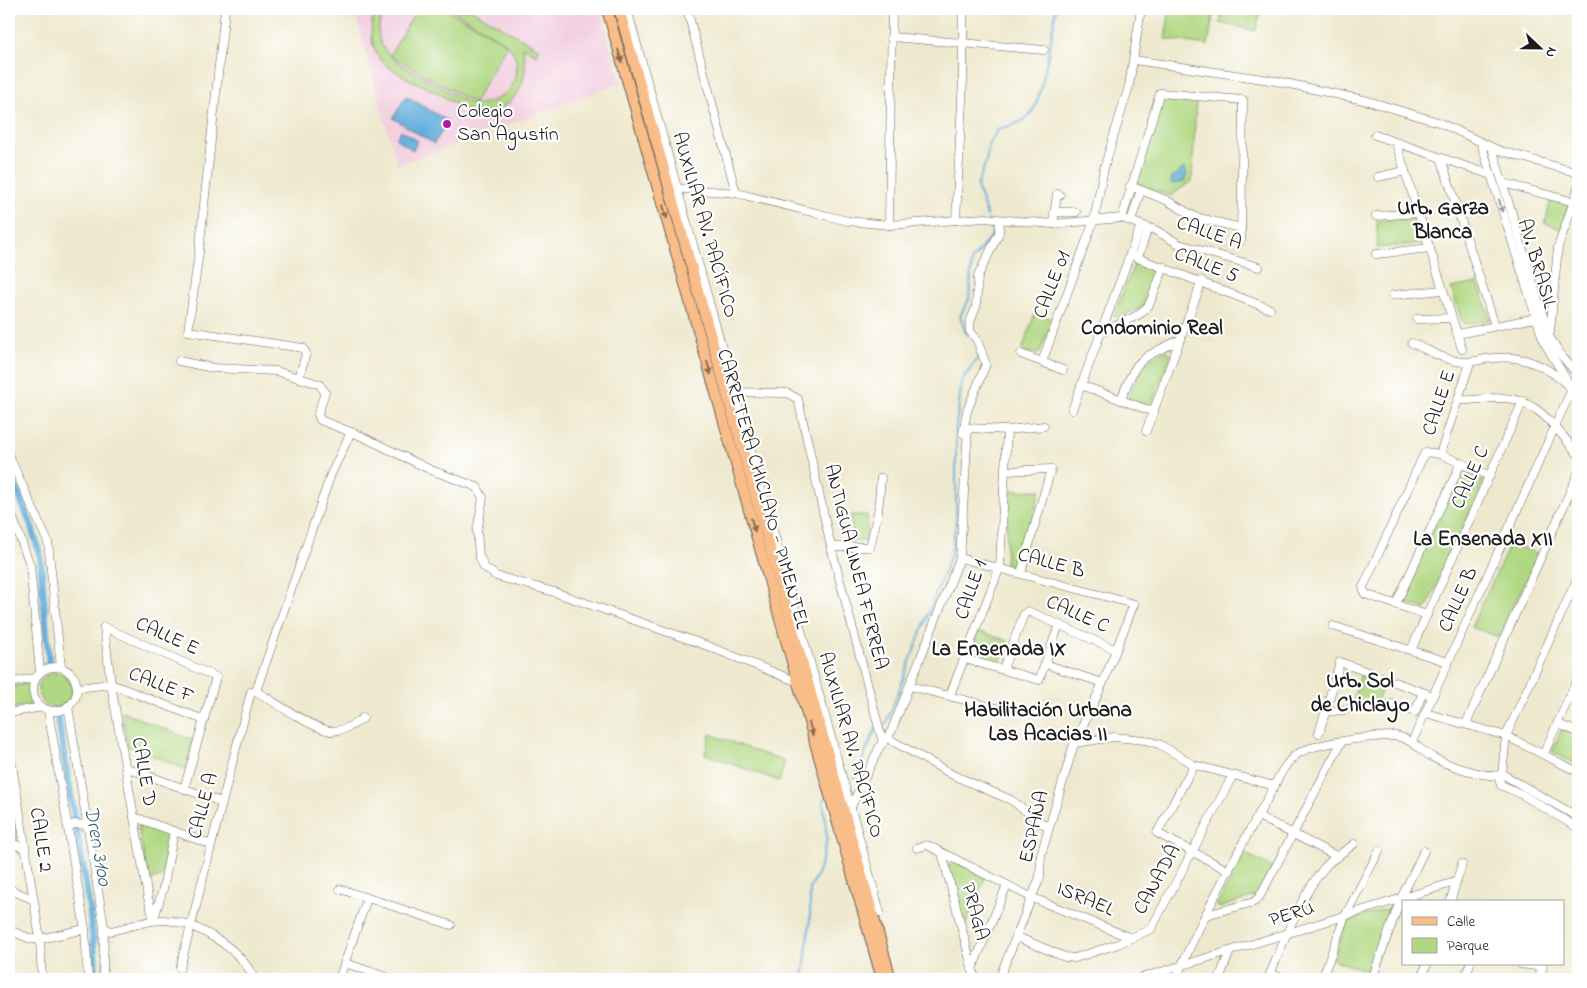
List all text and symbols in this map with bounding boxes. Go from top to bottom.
north arrow [1514,22,1564,72]
text: N [1539,44,1562,61]
one-way arrow [617,48,625,63]
place label: Colegio San Agustín [457,98,559,151]
marker: Colegio San Agustín [441,118,453,130]
street label: AUXILIAR AV. PACÍFICO [664,129,744,321]
district label: Urb. Garza Blanca [1397,194,1489,248]
one-way arrow [1497,199,1505,214]
one-way arrow [661,204,669,219]
street label: CALLE A [1172,209,1246,259]
street label: AV. BRASIL [1509,215,1564,313]
street label: CALLE 5 [1170,241,1242,291]
street label: CALLE 01 [1027,247,1079,323]
district label: Condominio Real [1081,314,1223,344]
street label: CARRETERA CHICLAYO - PIMENTEL [708,346,816,633]
one-way arrow [706,361,714,376]
street label: CALLE E [1416,366,1464,440]
street label: CALLE C [1444,442,1498,514]
street label: ANTIGUA LINEA FERREA [815,461,895,673]
one-way arrow [750,517,758,532]
district label: La Ensenada XII [1413,525,1553,555]
street label: CALLE B [1014,541,1088,587]
street label: CALLE 1 [948,556,996,624]
street label: CALLE B [1432,563,1486,637]
street label: CALLE C [1041,588,1113,642]
street label: CALLE E [130,610,204,664]
district label: La Ensenada IX [932,635,1067,665]
street label: AUXILIAR AV. PACÍFICO [810,649,890,841]
street label: CALLE F [124,660,198,712]
district label: Urb. Sol de Chiclayo [1310,667,1410,723]
district label: Habilitación Urbana Las Acacias II [964,696,1132,750]
one-way arrow [808,722,816,737]
street label: CALLE D [123,735,163,809]
street label: CALLE A [181,770,227,842]
street label: ESPAÑA [1013,788,1057,866]
water label: Dren 3100 [75,804,119,889]
street label: CALLE 2 [21,806,59,875]
street label: CANADÁ [1127,840,1189,920]
street label: ISRAEL [1052,875,1119,925]
street label: PRAGA [952,880,996,944]
street label: PERÚ [1266,894,1318,936]
legend [1402,900,1564,966]
text: Calle [1447,911,1475,933]
text: Parque [1447,935,1489,957]

